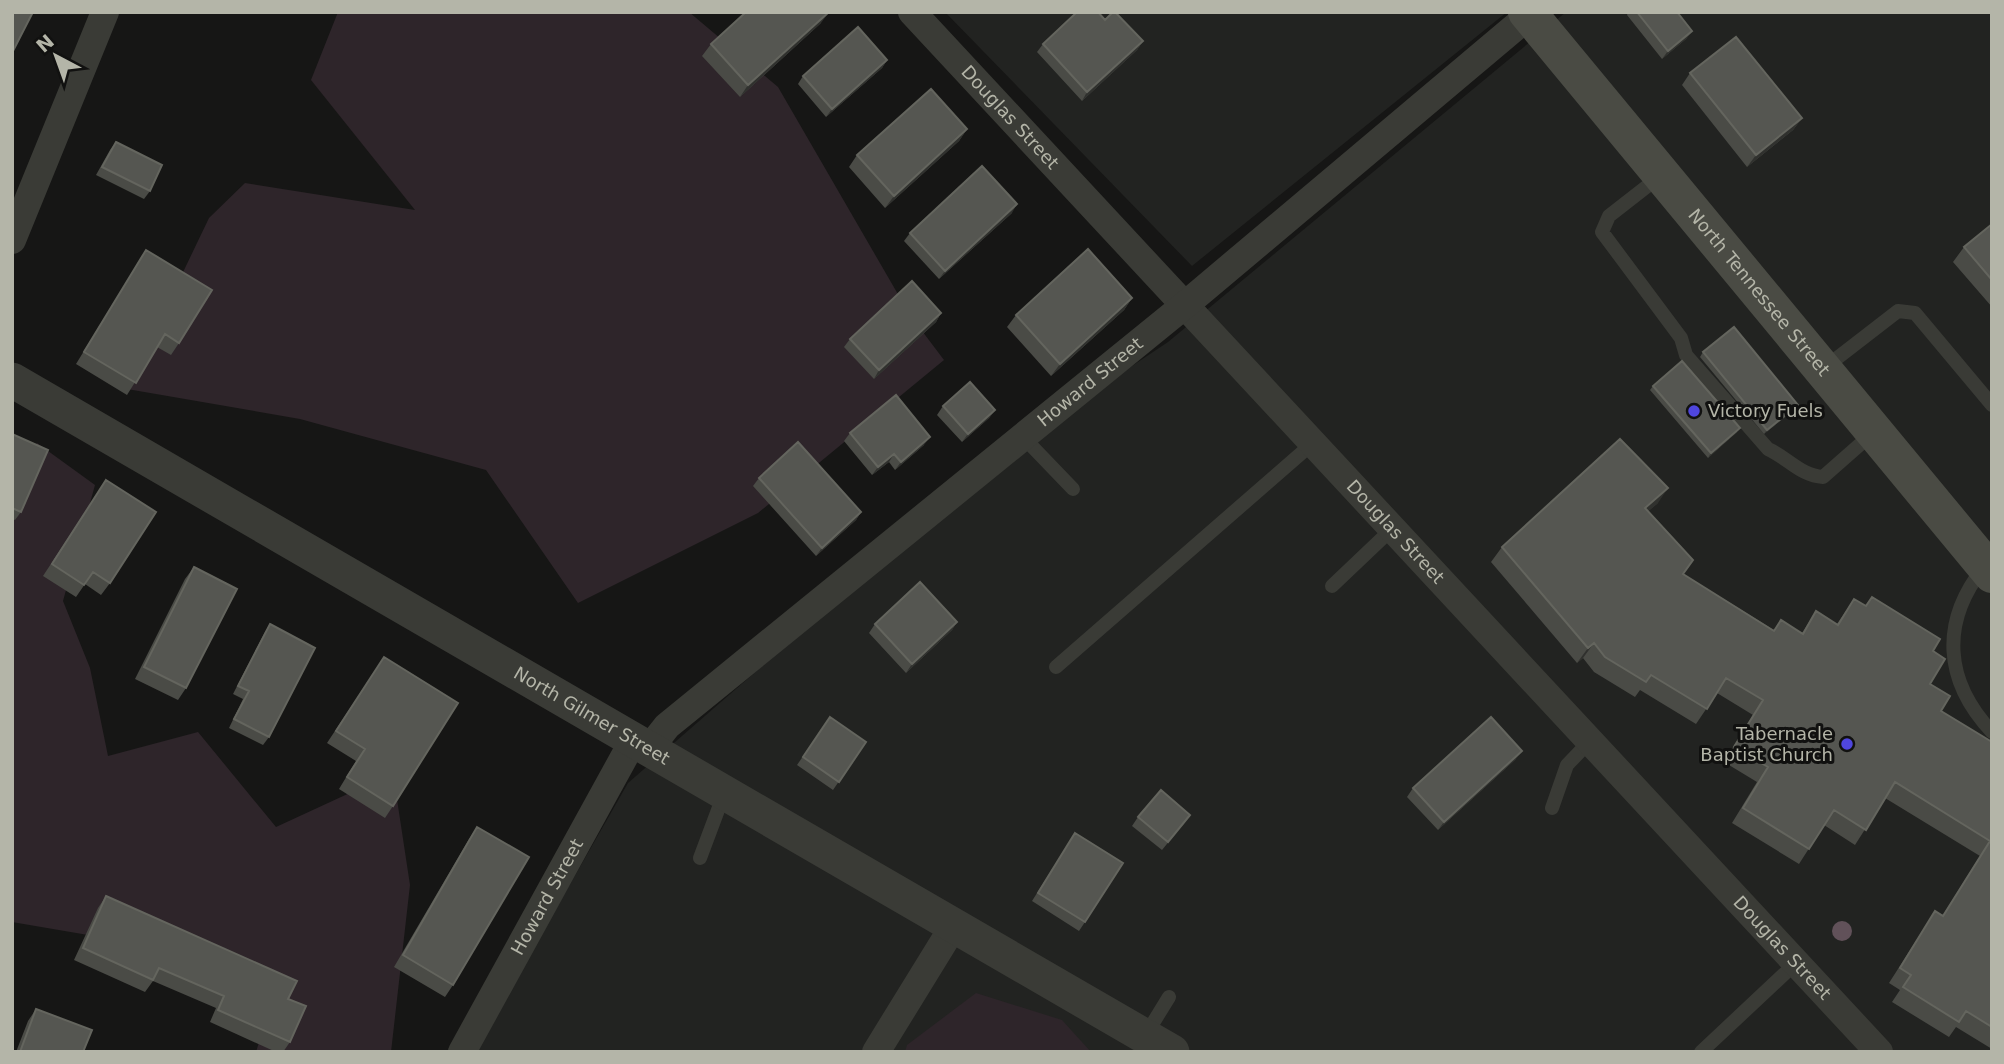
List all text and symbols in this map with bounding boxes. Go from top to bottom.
north arrow [21,21,91,91]
text: N [32,30,58,57]
street label: Douglas Street [957,61,1064,173]
street label: North Tennessee Street [1684,204,1835,380]
street label: Howard Street [1033,333,1147,431]
place label: Victory Fuels [1708,400,1823,421]
marker: Victory Fuels [1686,403,1702,419]
street label: Douglas Street [1343,476,1449,588]
street label: North Gilmer Street [510,662,674,769]
place label: Tabernacle Baptist Church [1700,723,1833,765]
marker: Tabernacle Baptist Church [1839,736,1855,752]
street label: Howard Street [506,835,587,958]
street label: Douglas Street [1729,892,1836,1004]

